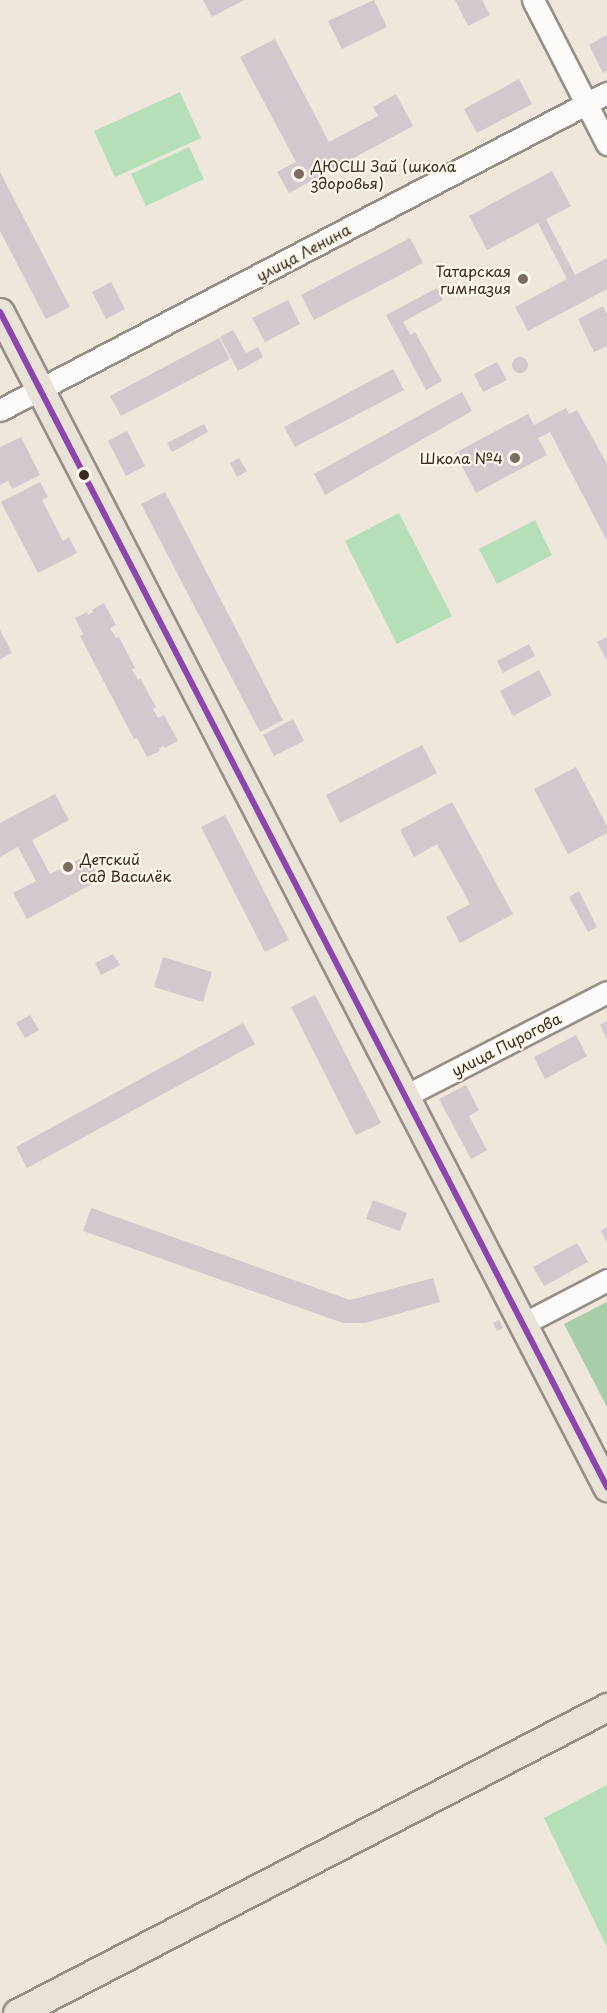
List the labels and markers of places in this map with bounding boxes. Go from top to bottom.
place label: ДЮСШ Зай (школа здоровья) [311,156,458,191]
marker: ДЮСШ Зай (школа здоровья) [292,167,306,181]
place label: Татарская гимназия [435,261,511,296]
marker: Татарская гимназия [516,272,530,286]
place label: Школа №4 [419,449,503,467]
marker: Школа №4 [508,451,522,465]
unlabelled marker [78,469,90,481]
place label: Детский сад Василёк [80,849,172,884]
marker: Детский сад Василёк [61,860,75,874]

